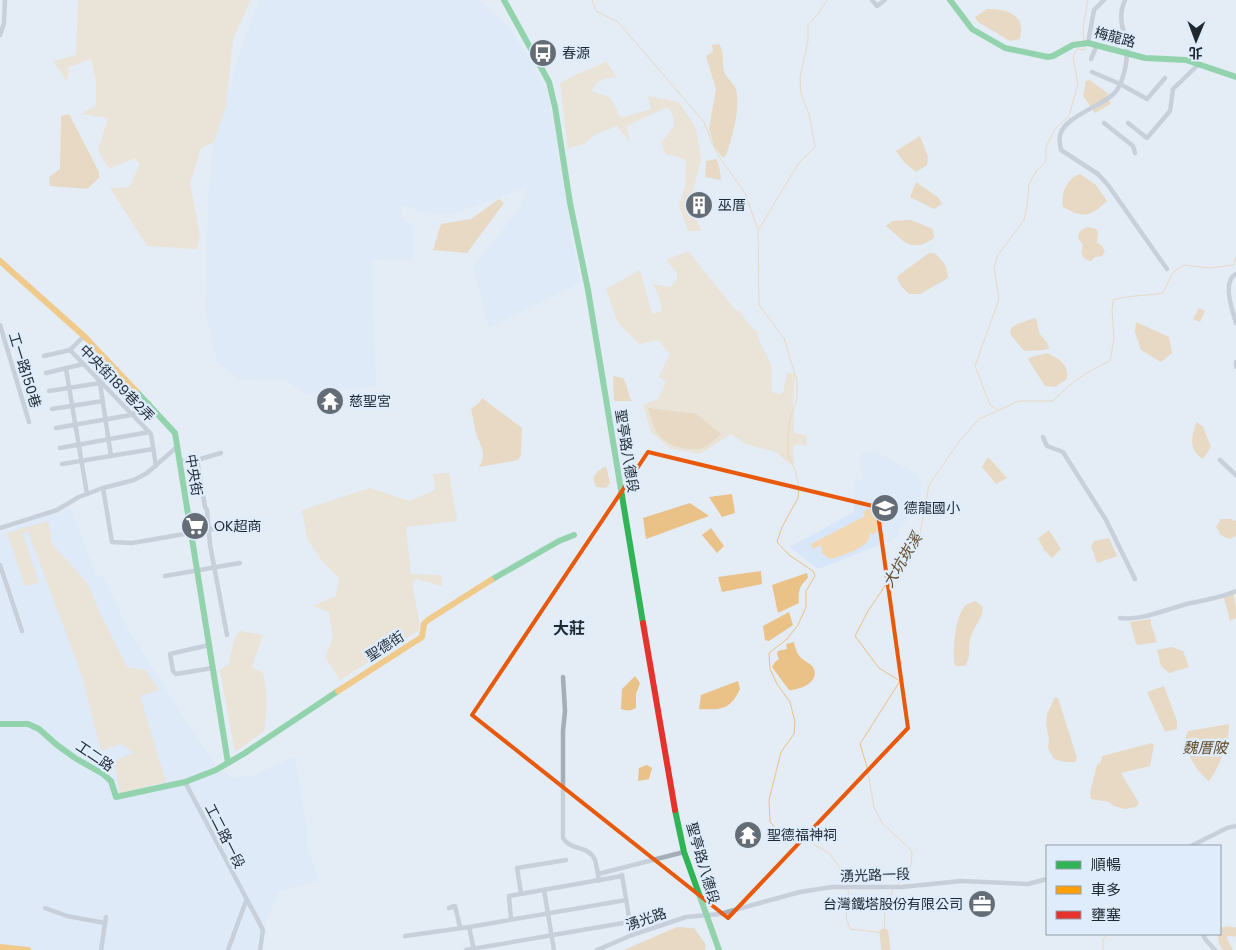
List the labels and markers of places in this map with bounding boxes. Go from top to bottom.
bus stop icon: 春源 [528,38,558,68]
place label: 春源 [562,43,590,63]
building icon: 巫厝 [684,190,714,220]
place label: 巫厝 [718,195,746,215]
temple icon: 慈聖宮 [315,386,345,416]
place label: 慈聖宮 [349,391,391,411]
school or university icon: 德龍國小 [870,493,900,523]
place label: 德龍國小 [904,498,960,518]
supermarket icon: OK超商 [180,511,210,541]
place label: OK超商 [214,516,261,536]
temple icon: 聖德福神祠 [733,820,763,850]
place label: 聖德福神祠 [767,825,837,845]
office icon: 台灣鐵塔股份有限公司 [967,889,997,919]
place label: 台灣鐵塔股份有限公司 [823,894,963,914]

